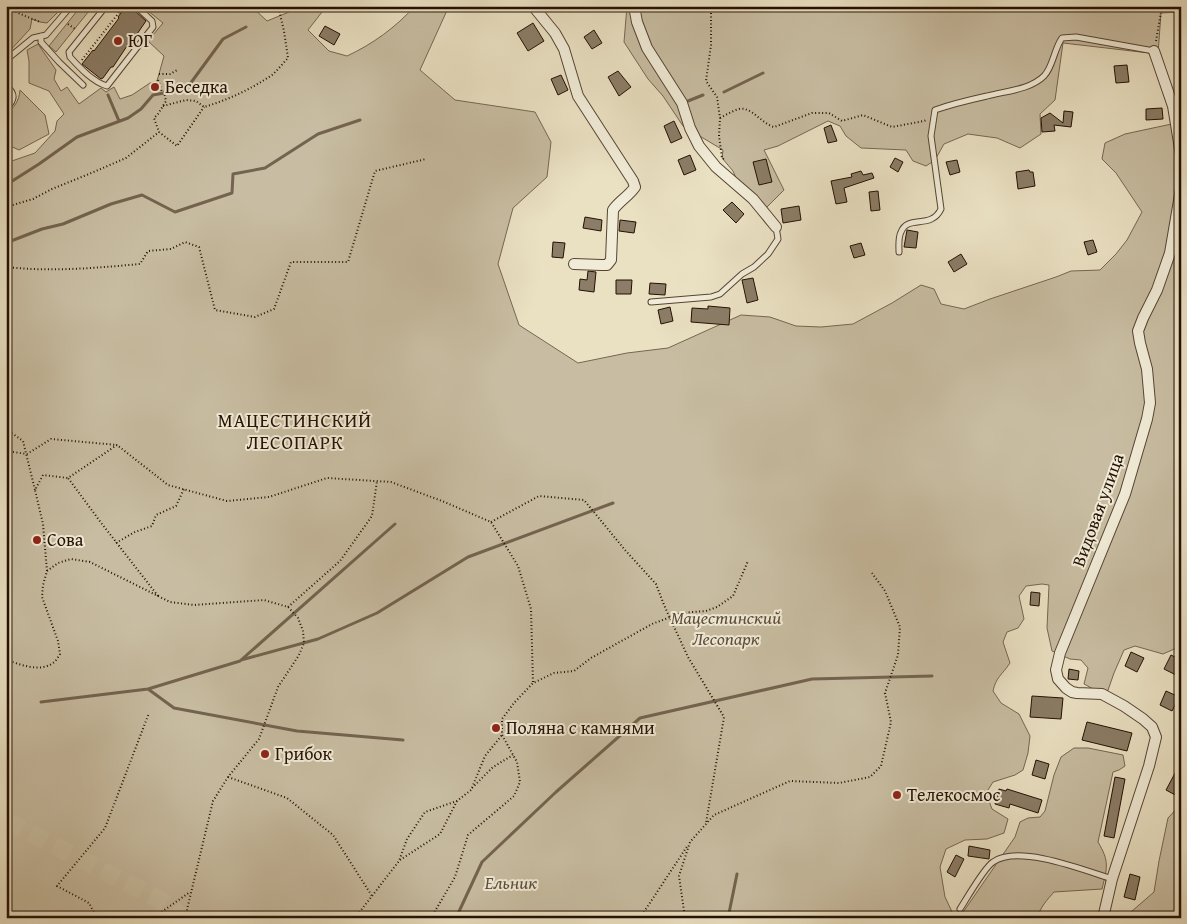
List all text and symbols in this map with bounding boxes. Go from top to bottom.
place label: ЮГ [128,27,152,54]
marker: ЮГ [112,35,124,47]
place label: Беседка [165,73,228,100]
marker: Беседка [149,81,161,93]
district label: МАЦЕСТИНСКИЙ ЛЕСОПАРК [218,406,372,456]
street label: Видовая улица [1065,449,1131,570]
place label: Сова [47,526,84,553]
marker: Сова [31,534,43,546]
park label: Мацестинский Лесопарк [671,604,781,652]
place label: Поляна с камнями [506,714,655,741]
marker: Поляна с камнями [490,722,502,734]
place label: Грибок [275,740,333,767]
marker: Грибок [259,748,271,760]
place label: Телекосмос [907,781,1001,808]
marker: Телекосмос [891,789,903,801]
park label: Ельник [484,869,537,896]

